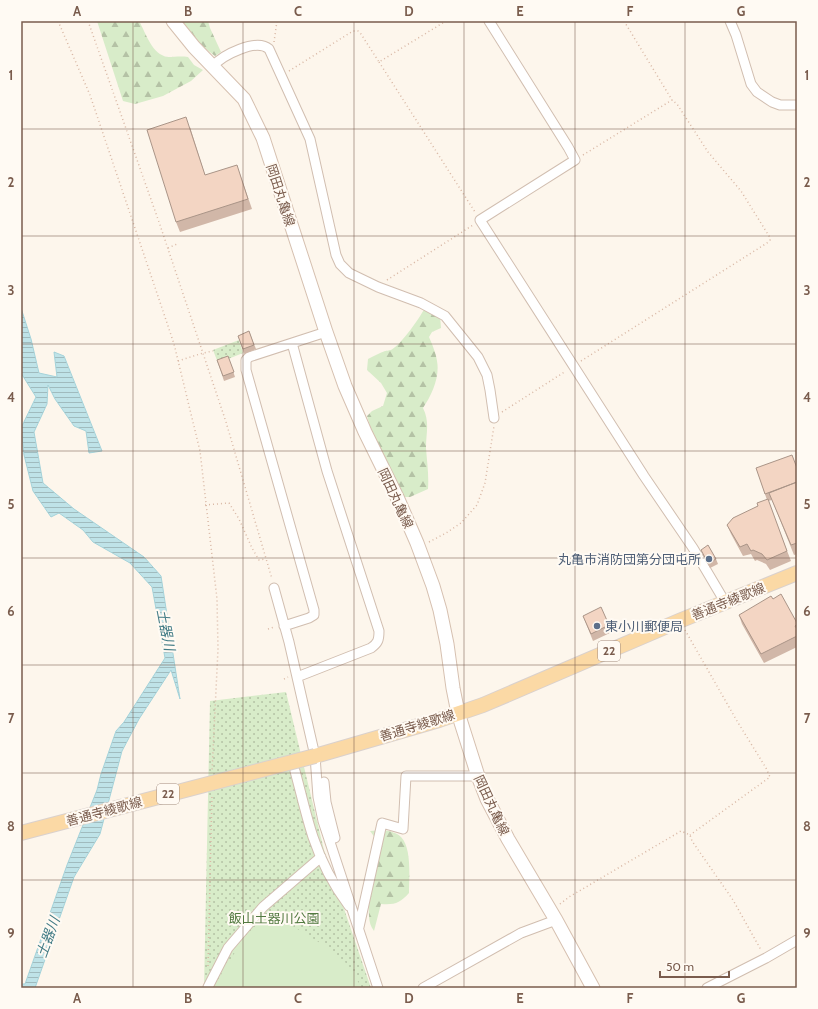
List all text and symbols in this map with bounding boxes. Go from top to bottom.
text: A [73,3,82,19]
text: B [184,3,192,19]
text: C [294,3,302,19]
text: D [404,3,414,19]
text: E [516,3,524,19]
text: F [627,3,634,19]
text: G [737,3,746,19]
text: 1 [9,67,13,83]
text: 1 [805,67,809,83]
street label: 岡田丸亀線 [263,162,299,228]
text: 2 [8,174,15,190]
text: 2 [804,174,811,190]
text: 3 [7,282,15,298]
text: 3 [803,282,811,298]
text: 4 [7,389,15,405]
text: 4 [803,389,811,405]
street label: 岡田丸亀線 [375,465,417,531]
text: 5 [8,496,15,512]
text: 5 [804,496,811,512]
place label: 丸亀市消防団第分団屯所 [558,551,701,567]
marker: 丸亀市消防団第分団屯所 [704,554,714,564]
street label: 善通寺綾歌線 [689,579,767,623]
text: 6 [7,603,15,619]
text: 6 [803,603,811,619]
water label: 土器川 [153,608,179,654]
place label: 東小川郵便局 [605,618,683,634]
marker: 東小川郵便局 [592,621,602,631]
road number: 22 [598,641,620,661]
street label: 善通寺綾歌線 [377,706,457,744]
text: 7 [8,710,15,726]
text: 7 [804,710,811,726]
street label: 岡田丸亀線 [471,772,513,838]
road number: 22 [157,784,179,804]
street label: 善通寺綾歌線 [64,793,144,829]
text: 8 [7,818,15,834]
text: 8 [803,818,811,834]
park label: 飯山土器川公園 [228,910,320,926]
water label: 土器川 [32,912,64,960]
text: 9 [7,925,15,941]
text: 9 [803,925,811,941]
scale bar [660,953,729,979]
text: 50 m [666,959,694,974]
text: A [73,990,82,1006]
text: B [184,990,192,1006]
text: C [294,990,302,1006]
text: D [404,990,414,1006]
text: E [516,990,524,1006]
text: F [627,990,634,1006]
text: G [737,990,746,1006]

